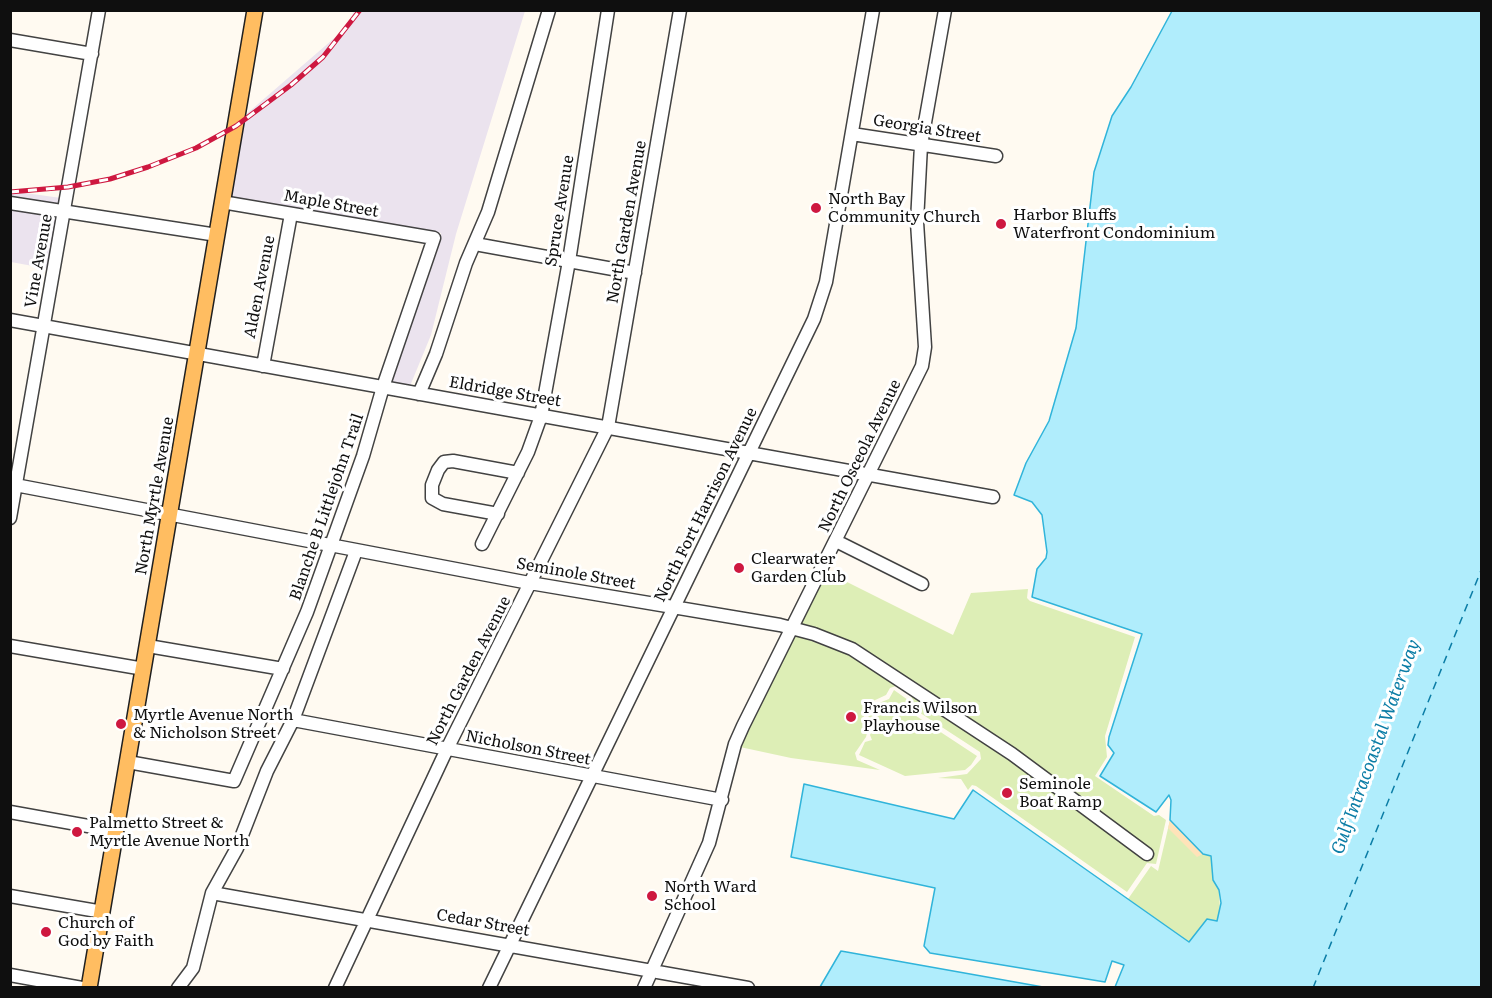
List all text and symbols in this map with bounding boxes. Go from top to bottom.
street label: Georgia Street [872,111,982,147]
street label: North Garden Avenue [603,139,651,305]
street label: Spruce Avenue [542,154,578,268]
street label: Maple Street [282,186,380,222]
place label: North Bay Community Church [828,189,981,227]
marker: North Bay Community Church [809,201,823,215]
place label: Harbor Bluffs Waterfront Condominium [1013,205,1215,243]
street label: Vine Avenue [21,213,57,309]
marker: Harbor Bluffs Waterfront Condominium [994,217,1008,231]
street label: Alden Avenue [241,234,279,340]
street label: Eldridge Street [447,373,563,411]
street label: North Osceola Avenue [815,376,905,536]
street label: North Fort Harrison Avenue [650,405,762,605]
street label: Blanche B Littlejohn Trail [286,411,368,603]
street label: North Myrtle Avenue [132,415,178,577]
place label: Clearwater Garden Club [751,549,846,587]
street label: Seminole Street [515,554,637,594]
marker: Clearwater Garden Club [732,561,746,575]
street label: North Garden Avenue [423,593,515,749]
water label: Gulf Intracoastal Waterway [1327,637,1425,857]
place label: Francis Wilson Playhouse [863,698,978,736]
place label: Myrtle Avenue North & Nicholson Street [133,705,293,743]
marker: Francis Wilson Playhouse [844,710,858,724]
marker: Myrtle Avenue North & Nicholson Street [114,717,128,731]
street label: Nicholson Street [464,726,592,770]
place label: Seminole Boat Ramp [1019,774,1102,812]
marker: Seminole Boat Ramp [1000,786,1014,800]
place label: Palmetto Street & Myrtle Avenue North [89,813,249,851]
marker: Palmetto Street & Myrtle Avenue North [70,825,84,839]
place label: North Ward School [664,877,756,915]
marker: North Ward School [645,889,659,903]
street label: Cedar Street [435,905,531,941]
place label: Church of God by Faith [58,913,154,951]
marker: Church of God by Faith [39,925,53,939]

